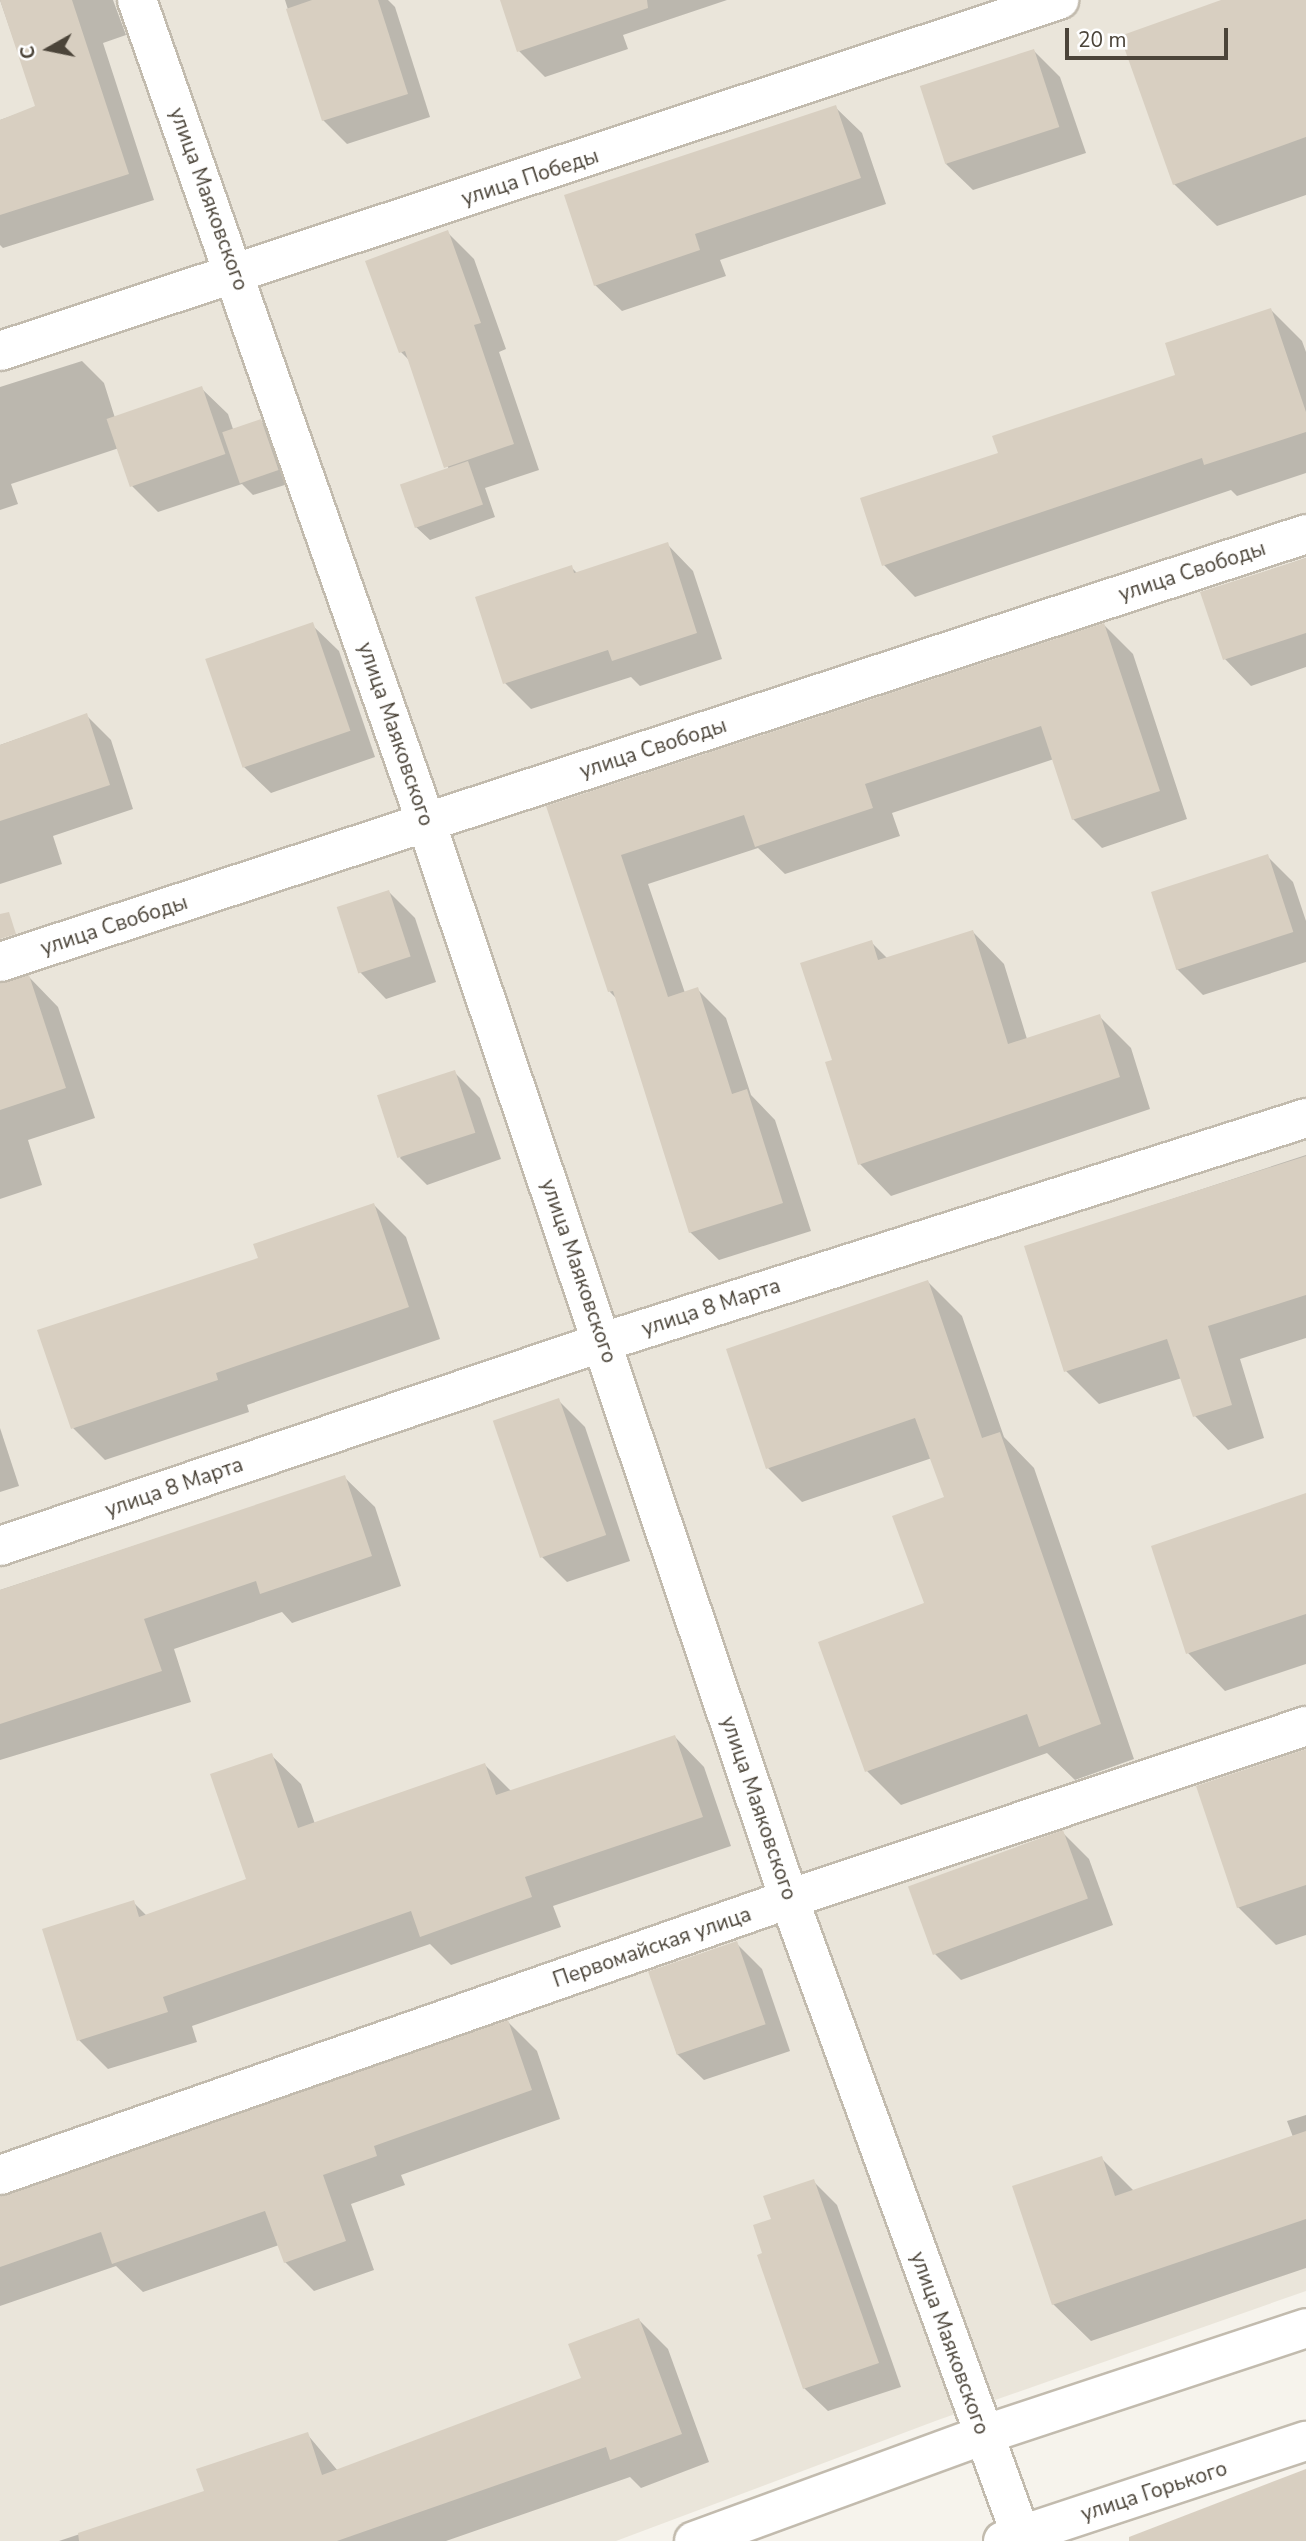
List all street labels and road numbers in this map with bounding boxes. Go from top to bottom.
street label: улица Маяковского [164,104,254,294]
street label: улица Победы [458,143,602,211]
street label: улица Свободы [1115,535,1269,607]
street label: улица Маяковского [353,639,439,829]
street label: улица Свободы [576,712,730,784]
street label: улица Свободы [37,889,191,961]
street label: улица Маяковского [536,1176,622,1366]
street label: улица 8 Марта [638,1273,784,1341]
street label: улица 8 Марта [102,1452,246,1522]
street label: улица Маяковского [716,1713,802,1903]
street label: Первомайская улица [550,1901,754,1993]
street label: улица Маяковского [905,2248,995,2438]
street label: улица Горького [1078,2455,1230,2527]

